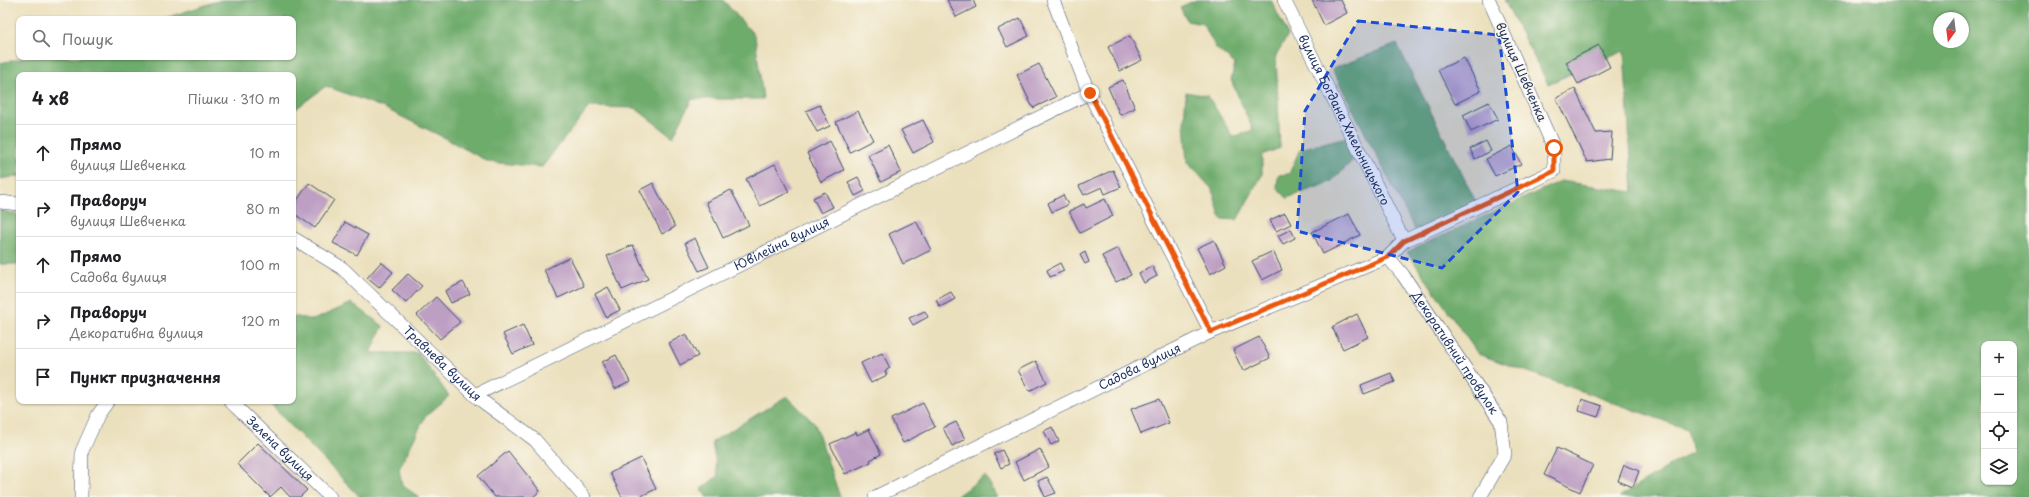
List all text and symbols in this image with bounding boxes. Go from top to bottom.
north arrow [1933,12,1969,48]
search box [16,16,296,60]
street label: вулиця Шевченка [1492,19,1552,125]
icon: search [30,27,52,49]
text: Пошук [62,27,113,50]
street label: вулиця Богдана Хмельницького [1294,31,1395,208]
route end [1081,84,1099,102]
text: 4 хв [32,85,69,111]
text: Пішки · 310 m [188,89,280,108]
text: Прямо [70,132,121,155]
route start [1545,139,1563,157]
icon: ahead [32,142,54,164]
text: 10 m [250,143,280,162]
text: вулиця Шевченка [70,155,186,174]
text: Праворуч [70,188,147,211]
icon: right [32,198,54,220]
text: 80 m [246,199,280,218]
text: вулиця Шевченка [70,211,186,230]
street label: Ювілейна вулиця [731,212,832,274]
text: Прямо [70,244,121,267]
icon: ahead [32,254,54,276]
text: 100 m [240,255,280,274]
text: Садова вулиця [70,267,167,286]
street label: Декоративний провулок [1408,286,1504,418]
text: Праворуч [70,300,147,323]
icon: right [32,310,54,332]
text: 120 m [241,311,280,330]
street label: Травнева вулиця [400,321,486,405]
text: Декоративна вулиця [70,323,204,342]
street label: Садова вулиця [1095,338,1184,394]
map controls [1981,341,2017,485]
button: + [1981,341,2017,377]
text: Пункт призначення [70,365,221,388]
icon: arrive [32,366,54,388]
button: − [1981,377,2017,413]
street label: Зелена вулиця [243,412,318,485]
button: locate [1981,413,2017,449]
button: layers [1981,449,2017,485]

